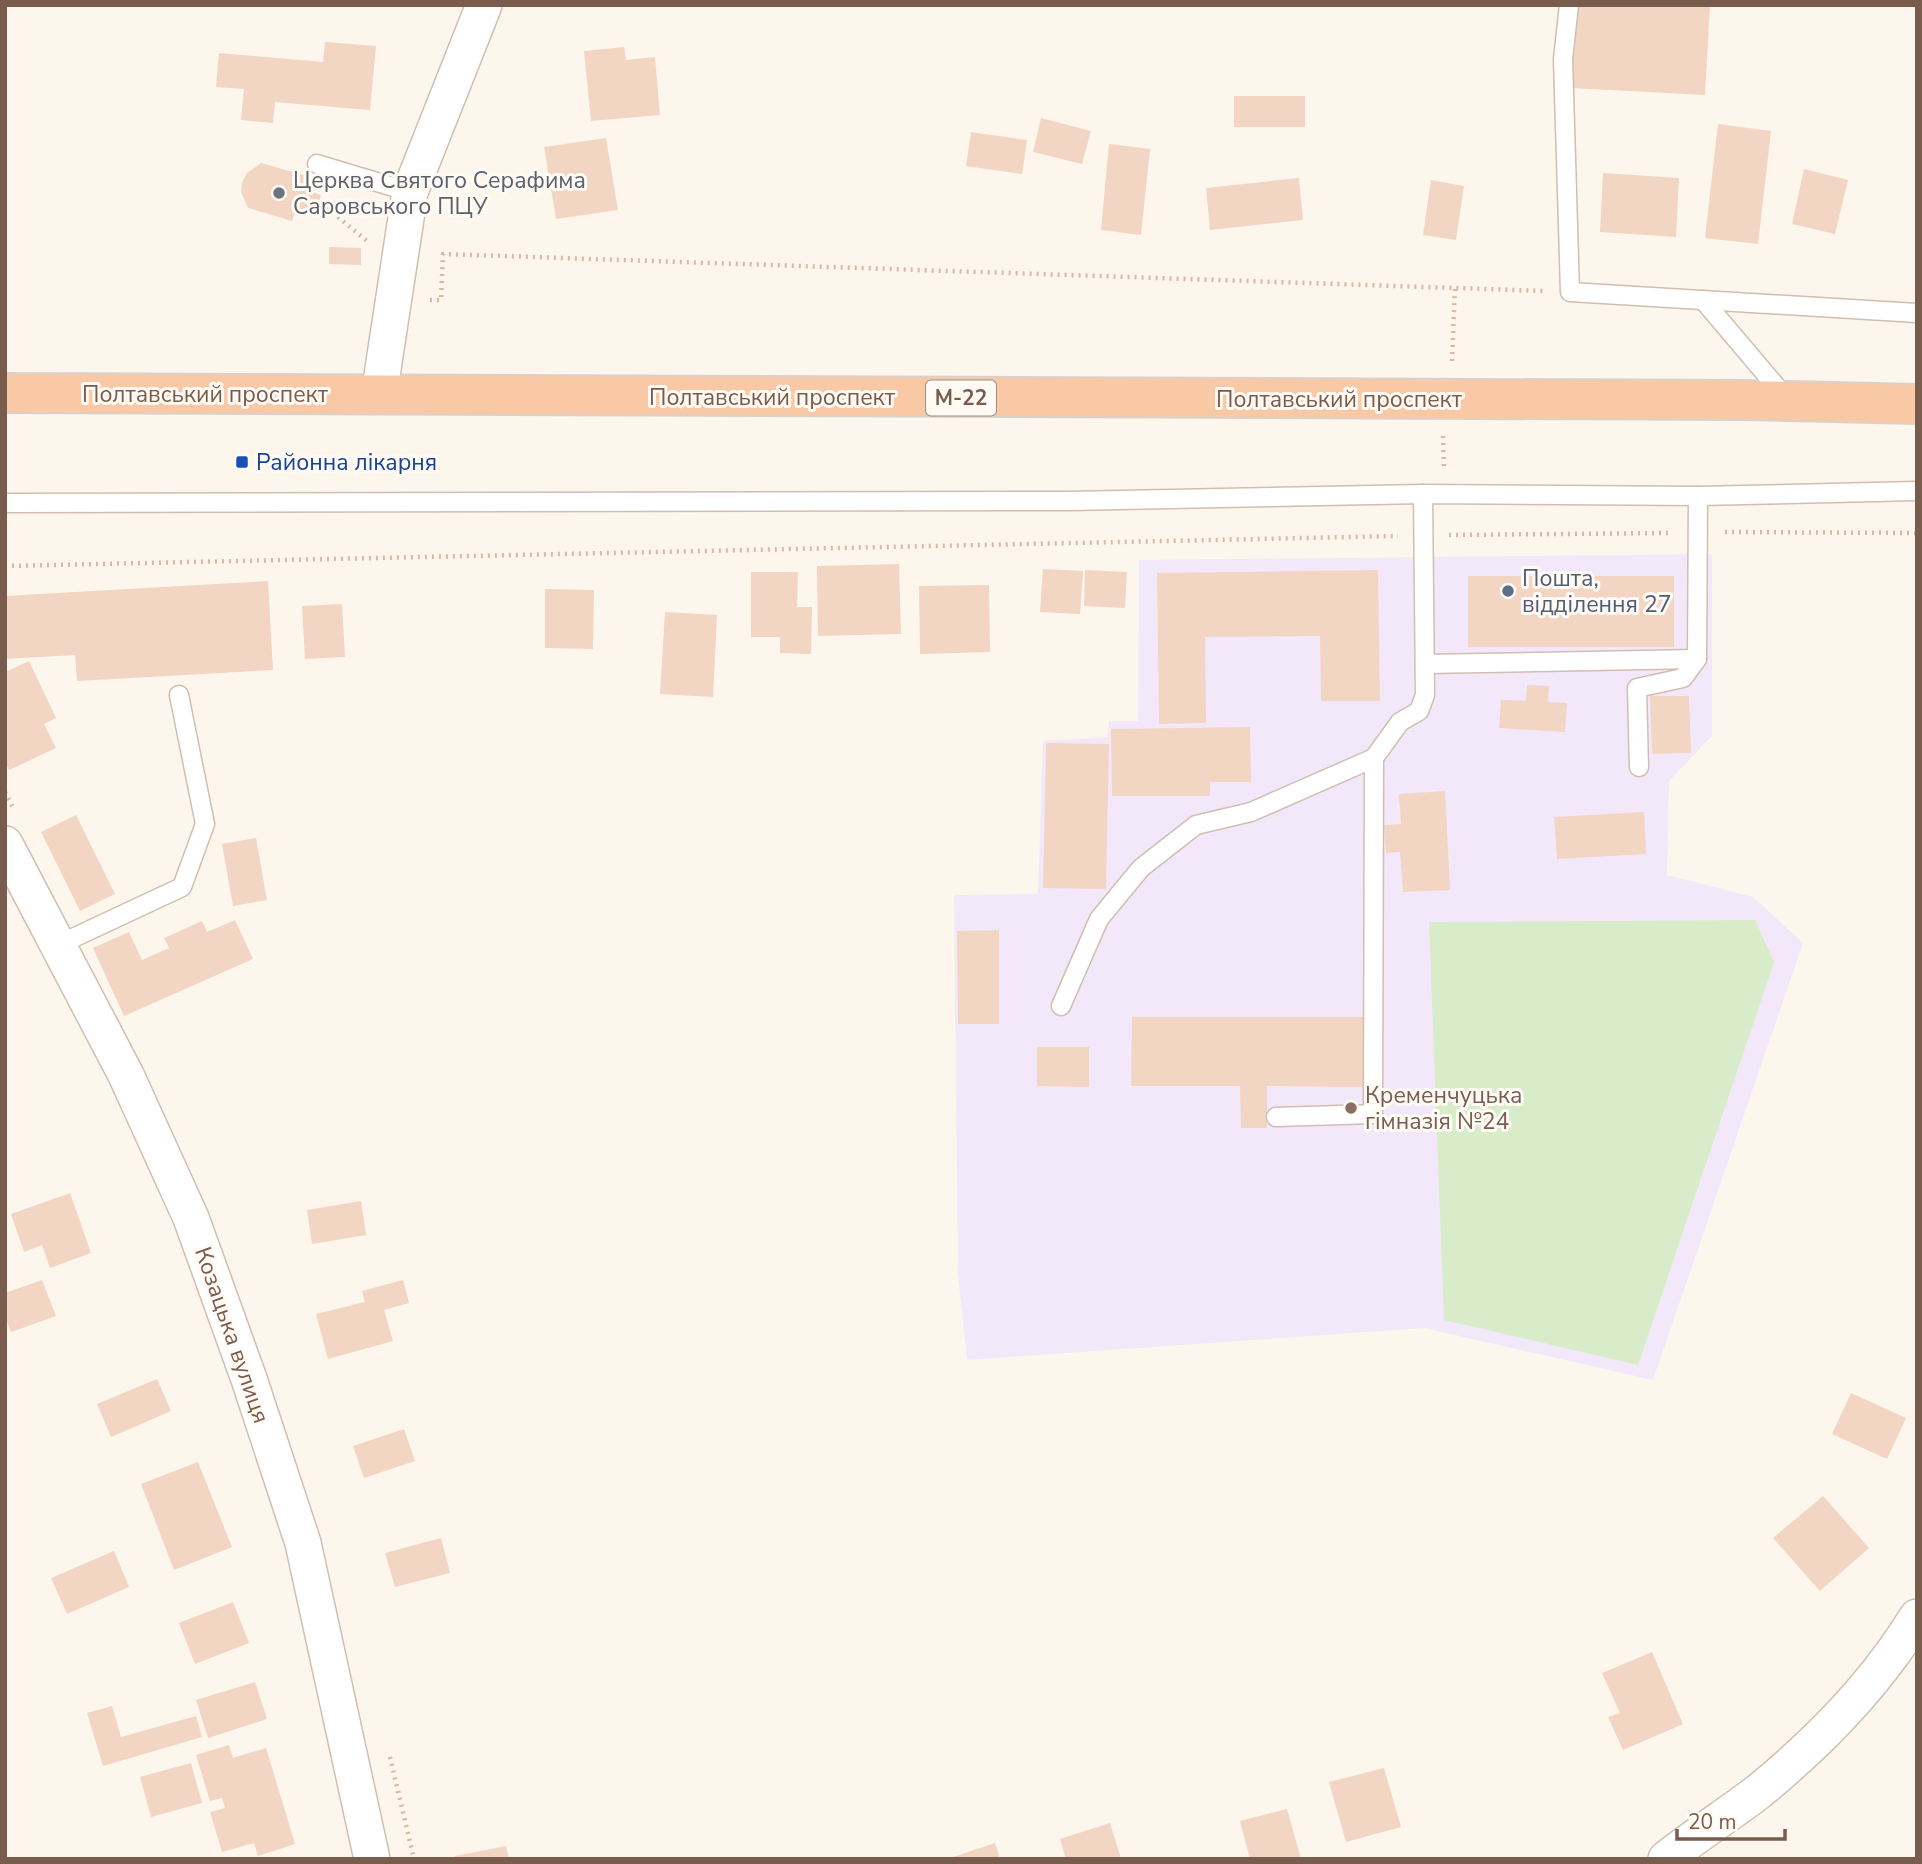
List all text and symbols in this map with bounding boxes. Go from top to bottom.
place label: Церква Святого Серафима Саровського ПЦУ [293,165,586,222]
marker: Церква Святого Серафима Саровського ПЦУ [271,185,287,201]
street label: Полтавський проспект [82,379,329,410]
road number: М-22 [926,380,996,416]
street label: Полтавський проспект [649,382,896,413]
street label: Полтавський проспект [1216,384,1463,415]
place label: Районна лікарня [256,447,437,478]
marker: Районна лікарня [234,454,250,470]
place label: Пошта, відділення 27 [1522,563,1672,620]
marker: Пошта, відділення 27 [1500,583,1516,599]
place label: Кременчуцька гімназія №24 [1365,1080,1522,1137]
marker: Кременчуцька гімназія №24 [1343,1100,1359,1116]
street label: Козацька вулиця [187,1243,277,1427]
scale bar [1677,1798,1786,1842]
text: 20 m [1688,1808,1737,1836]

